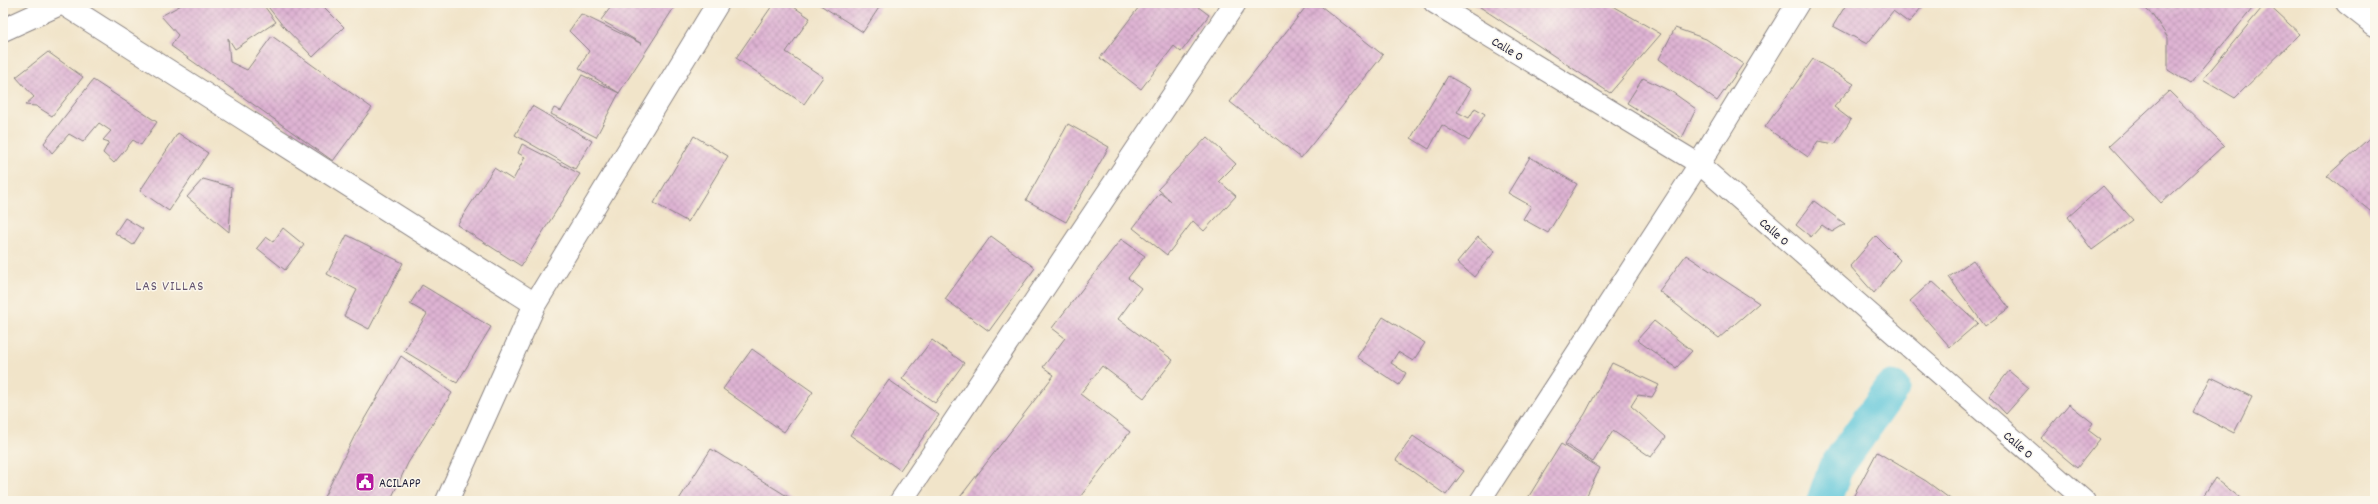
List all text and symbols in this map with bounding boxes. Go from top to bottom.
street label: Calle 0 [1487,33,1526,67]
street label: Calle 0 [1754,214,1793,251]
district label: LAS VILLAS [135,277,205,297]
street label: Calle 0 [1998,427,2037,464]
public building icon: ACILAPP [354,471,376,493]
place label: ACILAPP [379,475,421,494]

